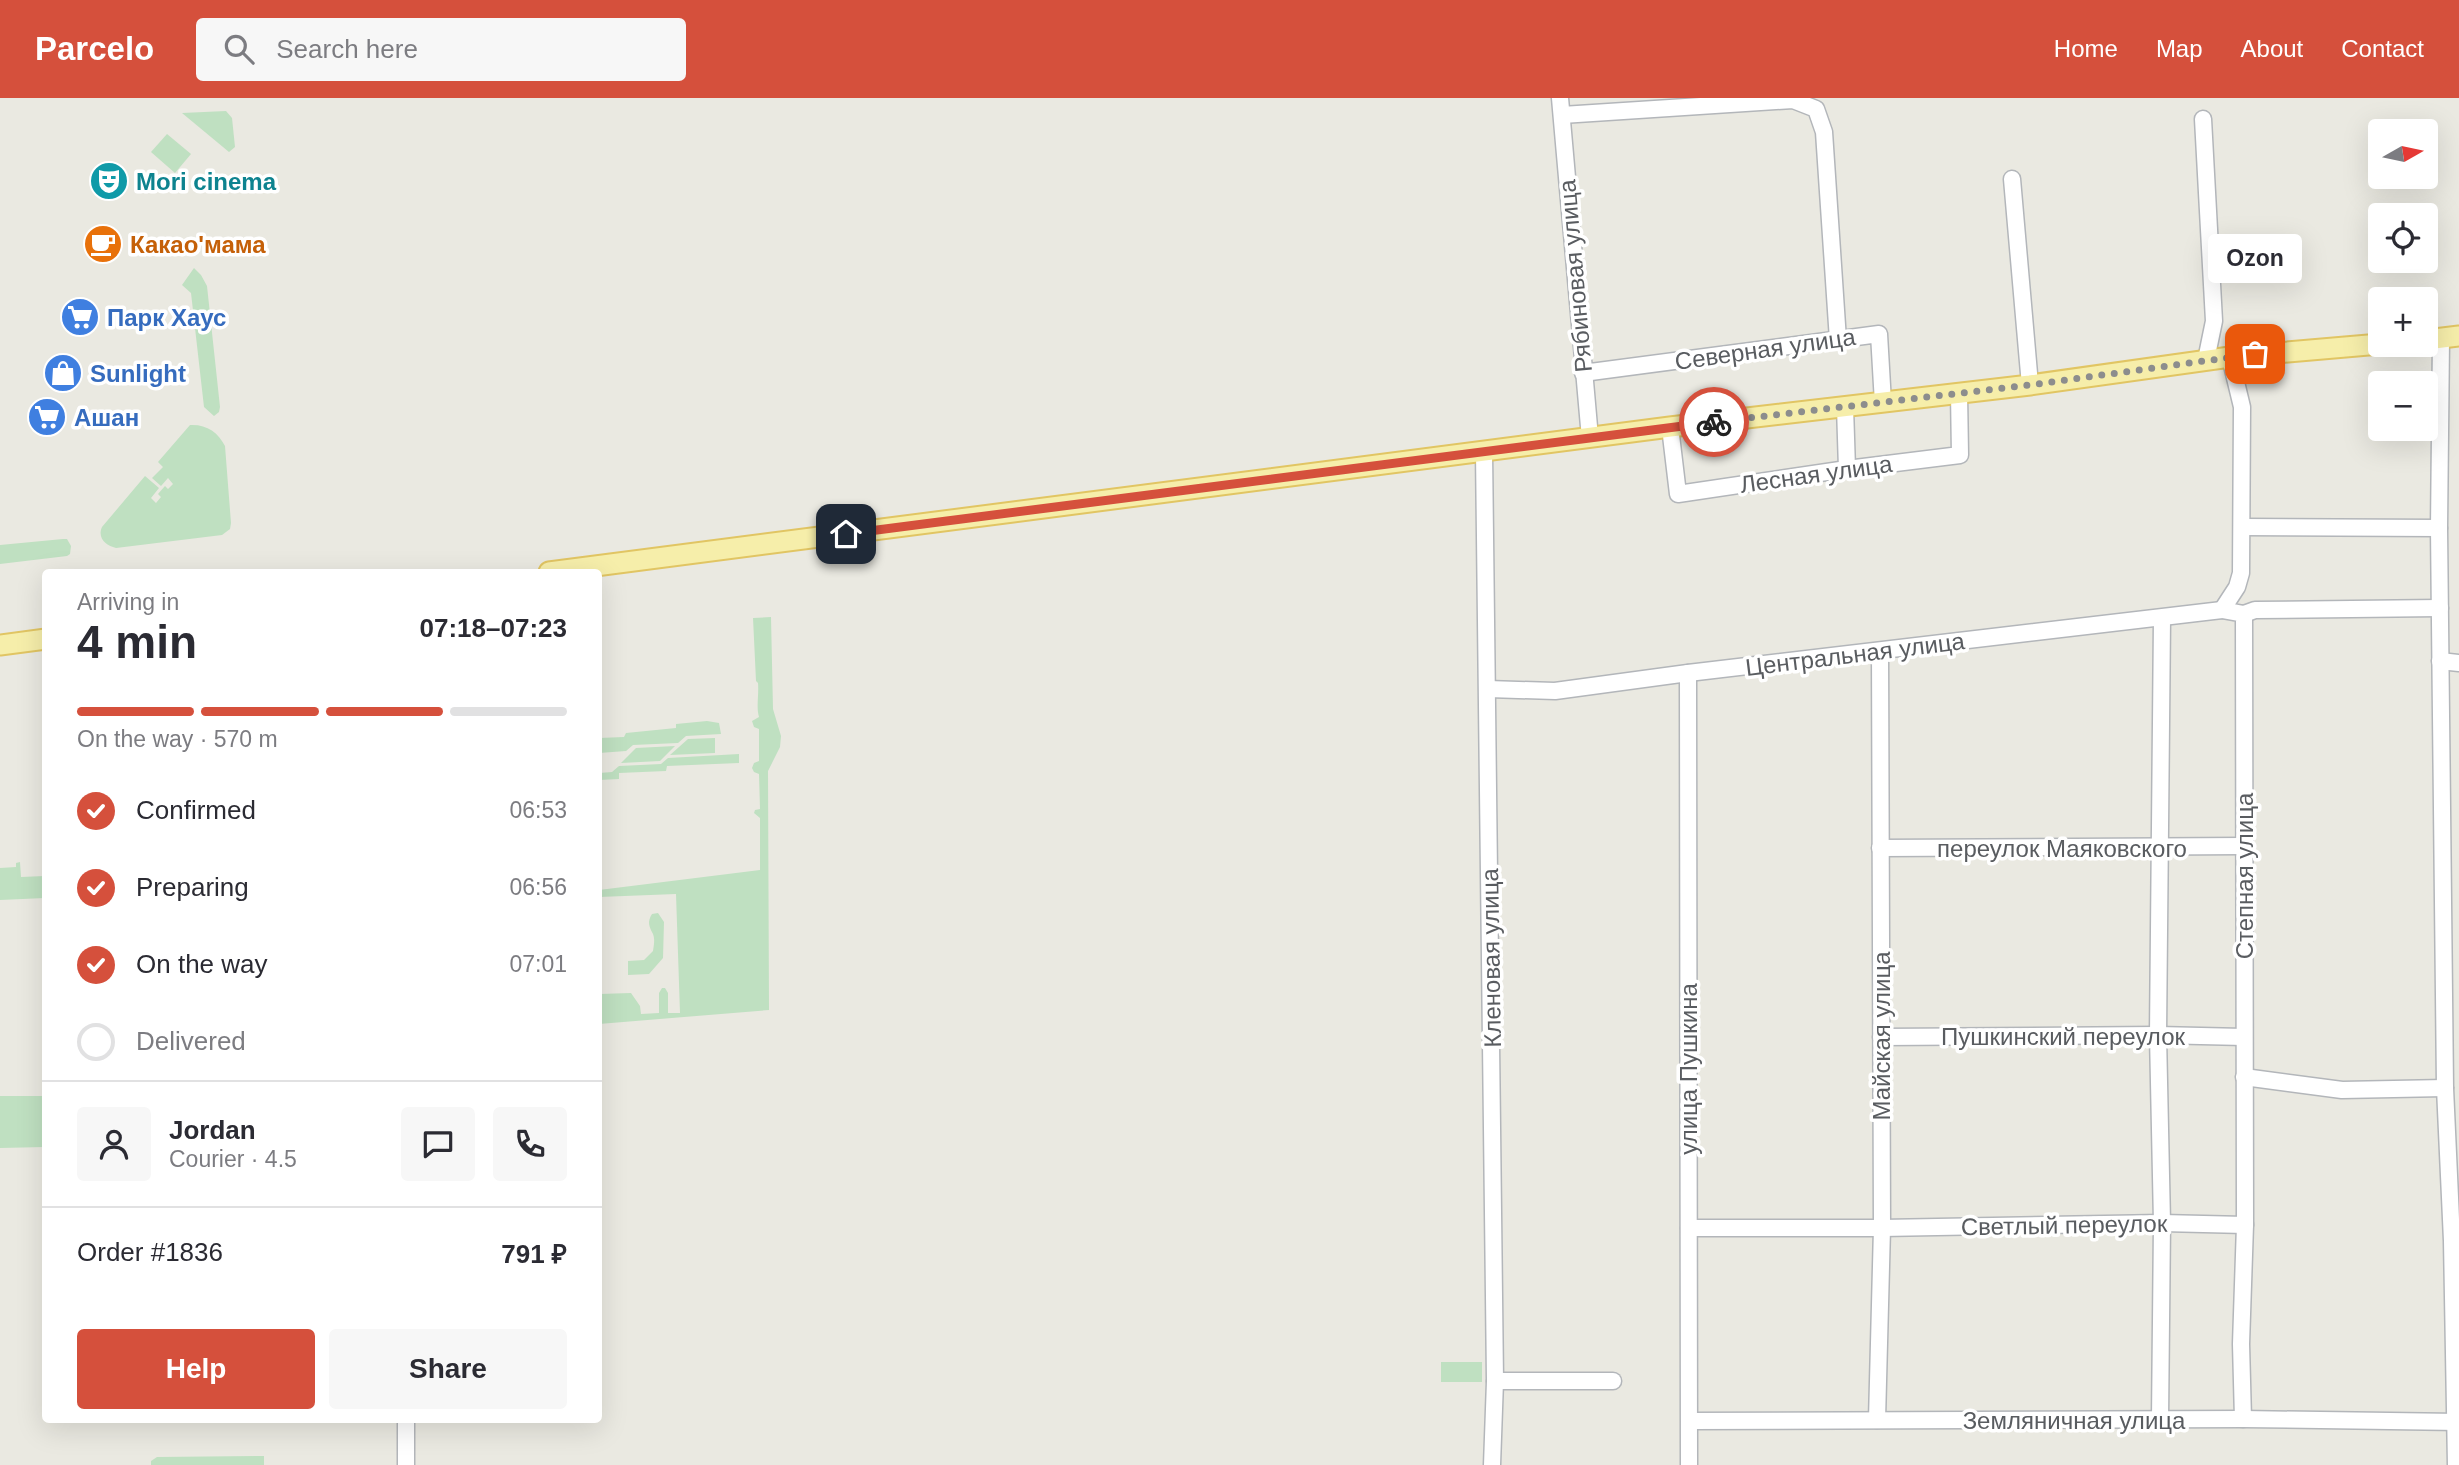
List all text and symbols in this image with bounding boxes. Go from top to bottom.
search box [196,18,686,81]
text: Parcelo [35,30,154,67]
icon: search [220,30,258,68]
text: Search here [276,34,418,64]
text: Home [2054,35,2118,62]
text: Map [2156,35,2203,62]
text: About [2241,35,2303,62]
text: Contact [2341,35,2424,62]
north arrow [2368,119,2438,189]
map controls [2368,119,2438,441]
theatre icon: Mori cinema [88,160,130,202]
place label: Mori cinema [136,168,277,195]
street label: Рябиновая улица [1553,178,1597,374]
button: locate [2368,203,2438,273]
cafe icon: Какао'мама [82,223,124,265]
place label: Какао'мама [130,231,266,258]
callout: Ozon [2208,235,2302,284]
text: Ozon [2226,245,2284,271]
button: + [2368,287,2438,357]
supermarket icon: Парк Хаус [59,296,101,338]
place label: Парк Хаус [107,304,226,331]
street label: Северная улица [1673,323,1858,375]
pin [2225,324,2285,384]
icon: bag [2236,335,2274,373]
shop icon: Sunlight [42,352,84,394]
place label: Sunlight [90,360,186,387]
button: − [2368,371,2438,441]
courier [1679,387,1749,457]
supermarket icon: Ашан [26,396,68,438]
icon: bike [1695,403,1733,441]
place label: Ашан [74,404,139,431]
street label: Лесная улица [1738,450,1894,498]
pin [816,504,876,564]
icon: home [827,515,865,553]
text: Arriving in [77,589,179,615]
text: 07:18–07:23 [420,613,567,643]
text: 4 min [77,616,197,668]
street label: Центральная улица [1744,627,1967,681]
text: On the way · 570 m [77,726,278,752]
icon: check [77,792,115,830]
street label: Степная улица [2231,792,2258,959]
text: Confirmed [136,795,256,825]
text: 06:53 [509,797,567,823]
street label: переулок Маяковского [1937,835,2187,862]
street label: Кленовая улица [1476,867,1506,1048]
icon: check [77,869,115,907]
text: Preparing [136,872,249,902]
text: 06:56 [509,874,567,900]
icon: check [77,946,115,984]
text: On the way [136,949,268,979]
text: 07:01 [509,951,567,977]
street label: Майская улица [1868,951,1895,1121]
street label: улица Пушкина [1675,983,1702,1155]
street label: Пушкинский переулок [1941,1023,2186,1050]
text: Delivered [136,1026,246,1056]
button: person [77,1107,151,1181]
button: chat [401,1107,475,1181]
button: phone [493,1107,567,1181]
text: Jordan [169,1115,256,1145]
text: Courier · 4.5 [169,1146,297,1172]
street label: Светлый переулок [1961,1210,2168,1240]
text: Order #1836 [77,1237,223,1267]
text: 791 ₽ [501,1239,567,1269]
button: Help [77,1329,315,1409]
button: Share [329,1329,567,1409]
street label: Земляничная улица [1963,1407,2186,1434]

